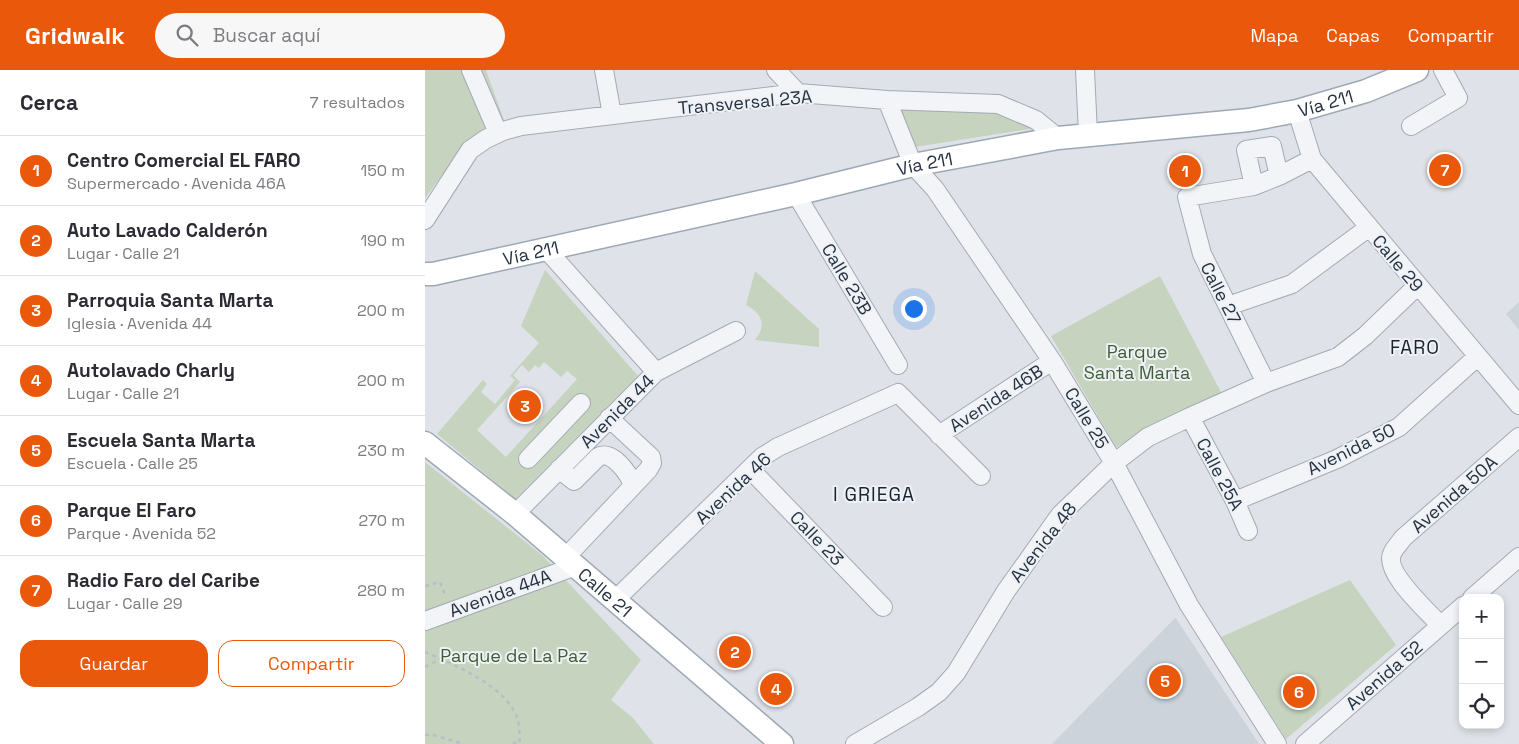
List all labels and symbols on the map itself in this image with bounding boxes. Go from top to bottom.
street label: Vía 211 [1295,84,1356,122]
street label: Transversal 23A [677,85,813,119]
street label: Vía 211 [894,146,954,180]
pin: 7 [1429,151,1461,189]
pin: 1 [1169,152,1201,190]
street label: Calle 29 [1367,230,1429,296]
street label: Vía 211 [501,235,561,270]
street label: Calle 23B [817,239,877,319]
street label: Calle 27 [1196,258,1246,328]
your location [901,296,927,322]
district label: FARO [1390,335,1440,360]
park label: Parque Santa Marta [1084,340,1190,384]
street label: Avenida 46B [945,359,1047,437]
street label: Avenida 44 [575,369,659,453]
street label: Calle 25 [1060,383,1114,453]
pin: 3 [509,387,541,425]
street label: Avenida 50 [1303,418,1399,480]
street label: Calle 25A [1191,434,1249,514]
street label: Avenida 46 [690,447,776,529]
street label: Avenida 50A [1406,450,1502,538]
district label: I GRIEGA [833,482,915,507]
street label: Avenida 48 [1005,497,1081,587]
street label: Calle 23 [785,506,849,570]
street label: Calle 21 [574,562,637,622]
street label: Avenida 44A [446,564,554,622]
pin: 2 [719,633,751,671]
street label: Avenida 52 [1341,635,1427,715]
park label: Parque de La Paz [440,644,588,667]
pin: 5 [1149,662,1181,700]
pin: 4 [760,670,792,708]
pin: 6 [1283,673,1315,711]

